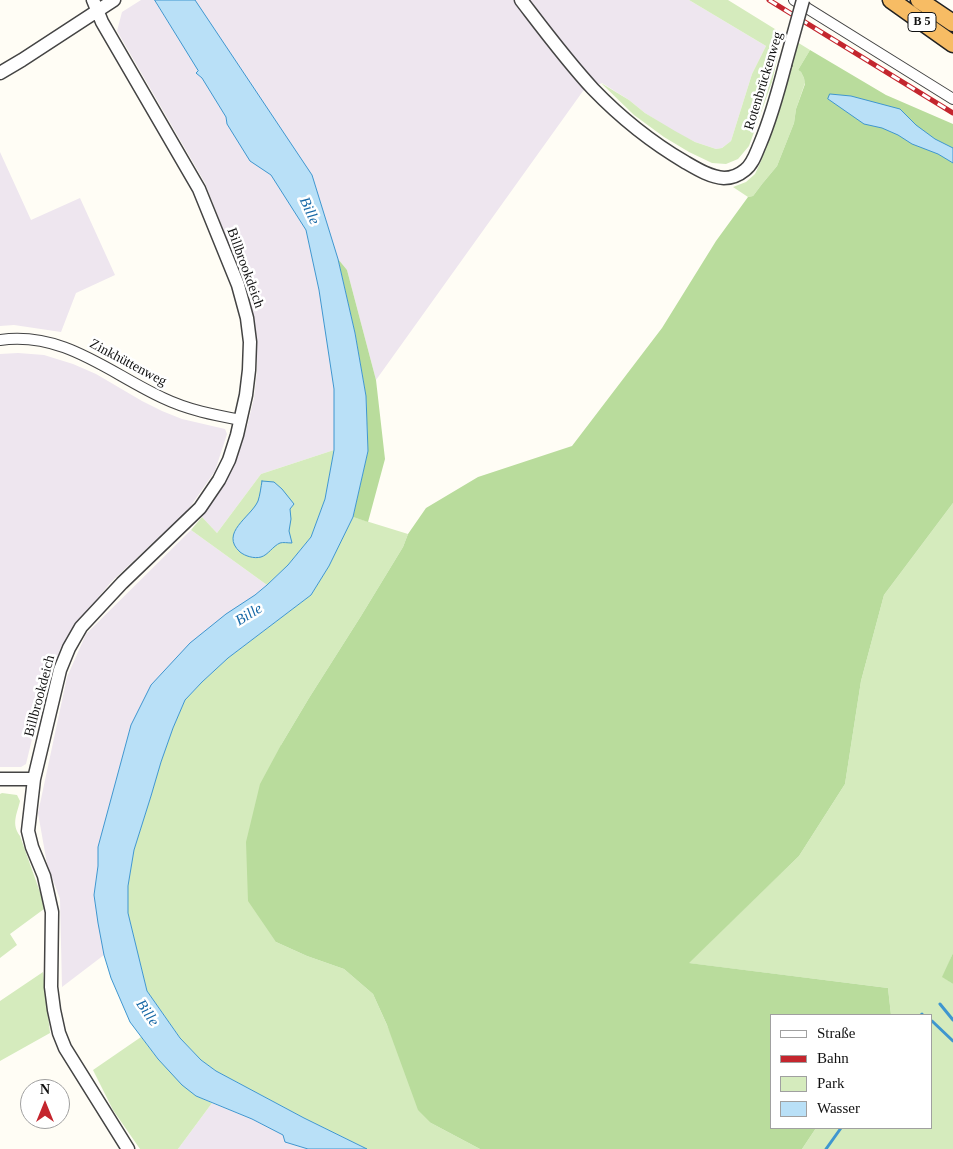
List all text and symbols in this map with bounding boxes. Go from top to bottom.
road number: B 5 [908,13,936,32]
street label: Rotenbrückenweg [741,30,787,132]
water label: Bille [295,194,323,228]
street label: Billbrookdeich [223,226,267,310]
street label: Zinkhüttenweg [87,336,169,390]
water label: Bille [232,600,266,630]
street label: Billbrookdeich [21,653,59,739]
water label: Bille [132,996,162,1030]
legend [770,1014,933,1129]
text: Straße [817,1025,855,1041]
text: Bahn [817,1050,849,1066]
text: Park [817,1075,845,1091]
north arrow [20,1079,70,1129]
text: N [40,1082,50,1097]
text: Wasser [817,1100,860,1116]

